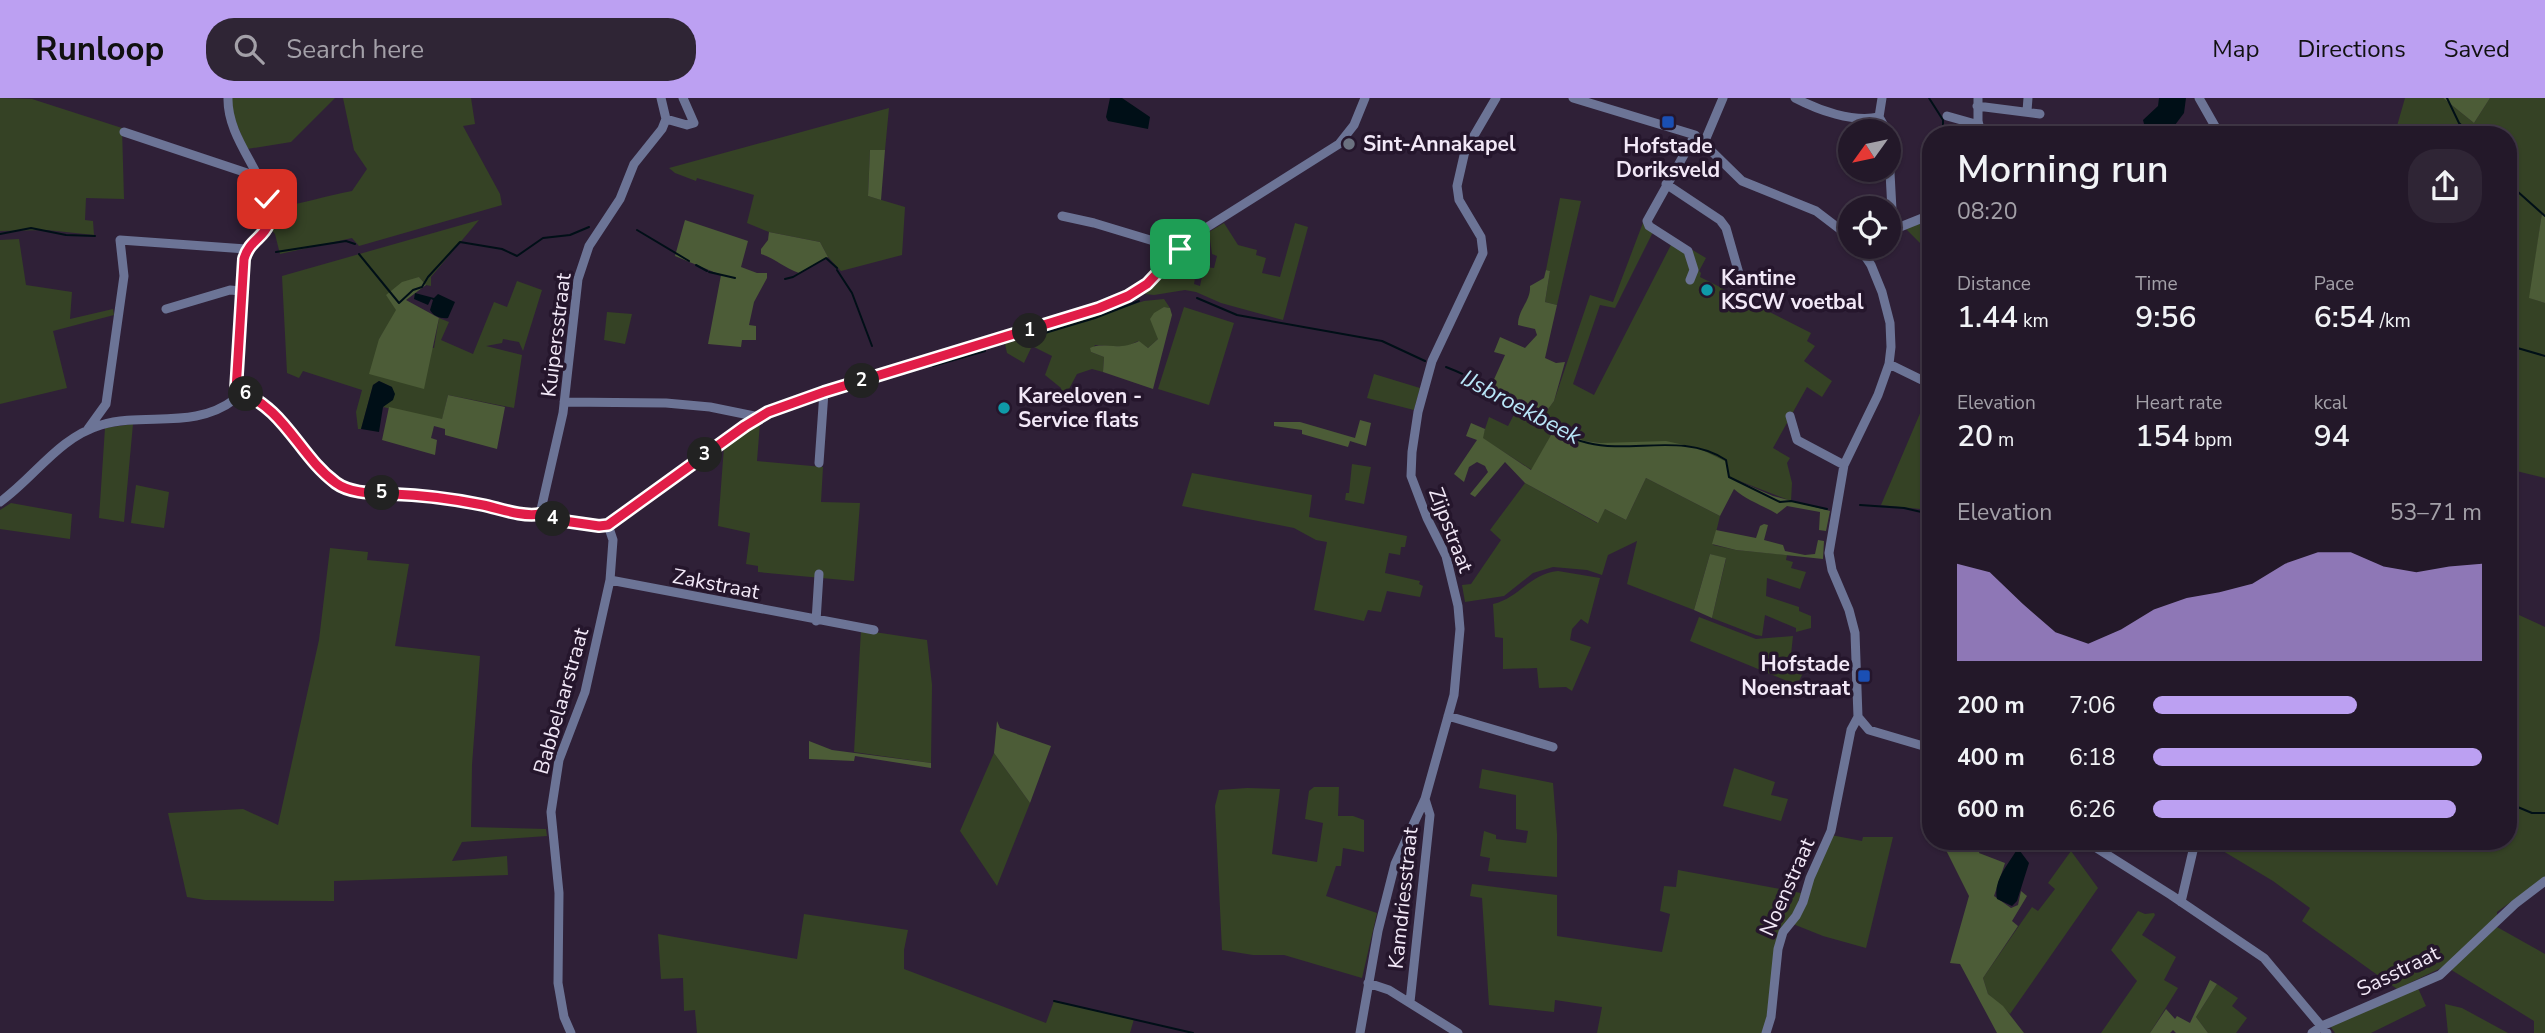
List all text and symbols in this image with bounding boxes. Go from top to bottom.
search box [206,18,696,81]
text: Runloop [35,27,164,72]
icon: search [230,30,268,68]
text: Search here [286,32,424,67]
text: Map [2212,33,2259,65]
text: Directions [2297,33,2406,65]
text: Saved [2444,33,2510,65]
marker: Hofstade Doriksveld [1660,114,1676,130]
north arrow [1838,119,1900,182]
map controls [1838,119,1901,259]
place label: Sint-Annakapel [1363,130,1516,158]
place label: Hofstade Doriksveld [1616,132,1720,184]
marker: Sint-Annakapel [1341,136,1357,152]
text: Morning run [1957,144,2169,195]
button: share [2408,149,2482,223]
pin [237,169,297,229]
icon: check [248,180,286,218]
button: locate [1838,196,1901,259]
text: 08:20 [1957,196,2017,227]
pin [1150,219,1210,279]
icon: arrive [1161,230,1199,268]
place label: Kantine KSCW voetbal [1721,264,1864,316]
street label: Kuipersstraat [534,271,578,399]
text: Distance [1957,271,2031,297]
text: Time [2135,271,2178,297]
text: Pace [2314,271,2354,297]
marker: Kantine KSCW voetbal [1699,282,1715,298]
text: 1.44 [1957,297,2018,338]
text: 9:56 [2135,297,2196,338]
text: 6:54 [2314,297,2375,338]
text: km [2018,308,2049,334]
text: /km [2375,308,2411,334]
pin: 1 [1012,314,1048,348]
text: 1 [1024,317,1035,343]
water label: IJsbroekbeek [1456,362,1587,452]
pin: 2 [844,364,880,398]
text: 2 [856,367,867,393]
pin: 6 [229,376,264,412]
text: 6 [240,380,251,406]
place label: Kareeloven - Service flats [1018,382,1142,434]
text: Elevation [1957,390,2036,416]
text: Heart rate [2135,390,2222,416]
text: kcal [2314,390,2347,416]
marker: Kareeloven - Service flats [996,400,1012,416]
text: 20 [1957,416,1993,457]
text: 154 [2135,416,2189,457]
text: 94 [2314,416,2350,457]
text: m [1993,427,2014,453]
text: bpm [2189,427,2233,453]
pin: 3 [688,438,722,472]
text: 3 [699,441,710,467]
pin: 5 [364,476,400,510]
text: 5 [376,479,387,505]
street label: Zijpstraat [1422,484,1480,577]
text: Elevation [1957,497,2052,528]
text: 53–71 m [2390,497,2482,528]
pin: 4 [536,502,570,536]
text: 4 [547,505,558,531]
street label: Zakstraat [670,562,762,606]
street label: Babbelaarstraat [527,624,595,778]
place label: Hofstade Noenstraat [1741,650,1851,702]
marker: Hofstade Noenstraat [1856,668,1872,684]
text: 200 m [1957,690,2025,721]
text: 7:06 [2069,690,2116,721]
text: 400 m [1957,742,2025,773]
text: 6:18 [2069,742,2116,773]
text: 600 m [1957,794,2025,825]
text: 6:26 [2069,794,2116,825]
street label: Kamdriesstraat [1382,825,1424,970]
street label: Noenstraat [1753,833,1821,941]
street label: Sasstraat [2352,939,2444,1003]

